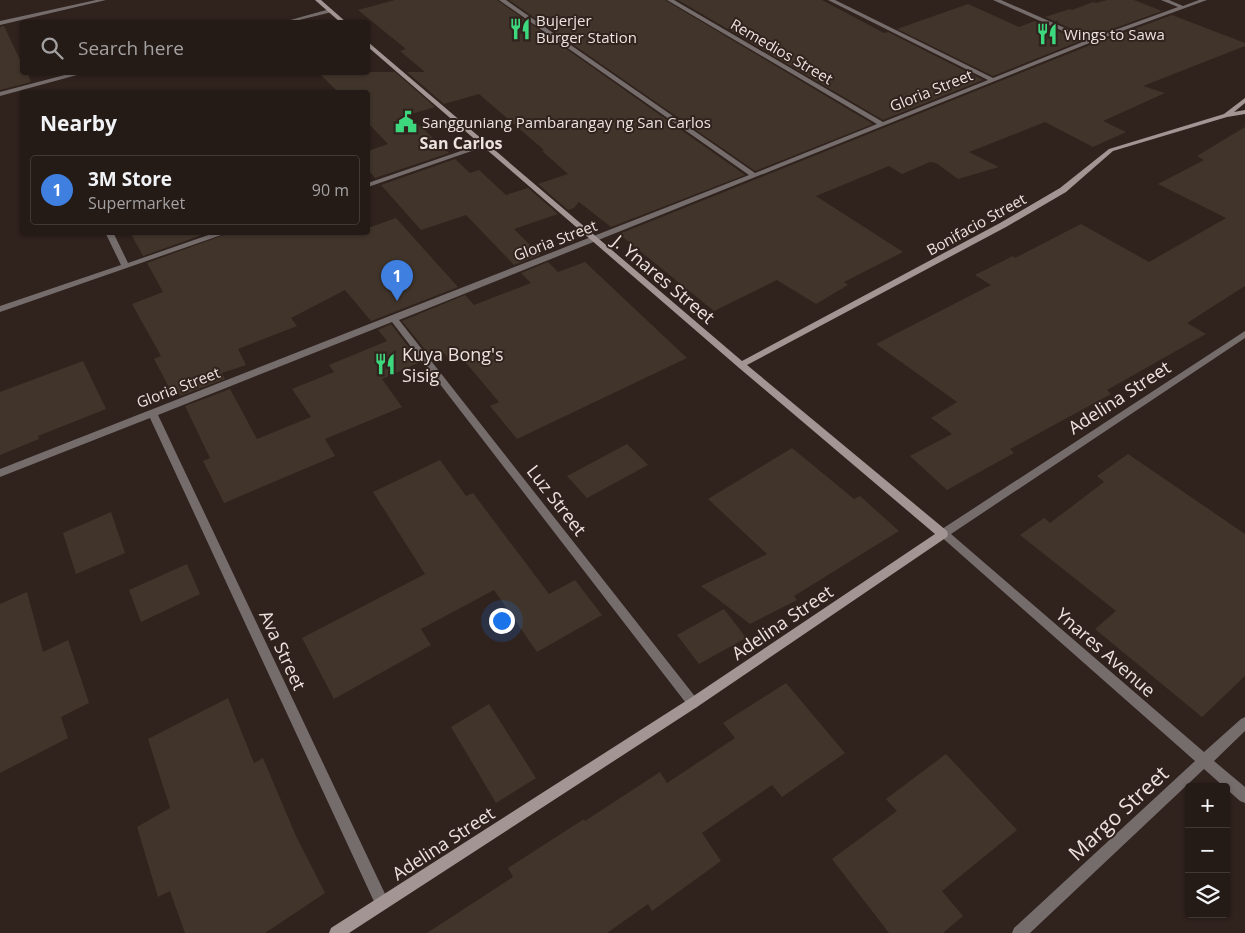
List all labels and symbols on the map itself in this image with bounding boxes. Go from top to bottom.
place label: Bujerjer Burger Station [536,10,637,47]
street label: Remedios Street [727,14,837,88]
restaurant icon: Bujerjer Burger Station [507,16,533,42]
restaurant icon: Wings to Sawa [1034,21,1060,47]
place label: Wings to Sawa [1064,24,1165,44]
street label: Gloria Street [887,64,975,116]
public building icon: Sangguniang Pambarangay ng San Carlos [393,109,419,135]
place label: Sangguniang Pambarangay ng San Carlos [422,112,711,132]
district label: San Carlos [419,132,503,154]
street label: Bonifacio Street [923,188,1029,260]
street label: Gloria Street [510,215,600,265]
street label: J. Ynares Street [606,228,720,329]
pin: 1 [381,260,413,301]
place label: Kuya Bong's Sisig [402,342,504,387]
restaurant icon: Kuya Bong's Sisig [372,351,398,377]
street label: Adelina Street [1063,355,1175,439]
street label: Gloria Street [133,362,223,412]
street label: Luz Street [522,460,592,540]
street label: Adelina Street [727,579,837,665]
street label: Ynares Avenue [1051,602,1161,702]
street label: Ava Street [254,606,312,694]
your location [489,608,515,634]
street label: Margo Street [1062,759,1174,867]
street label: Adelina Street [387,801,499,885]

